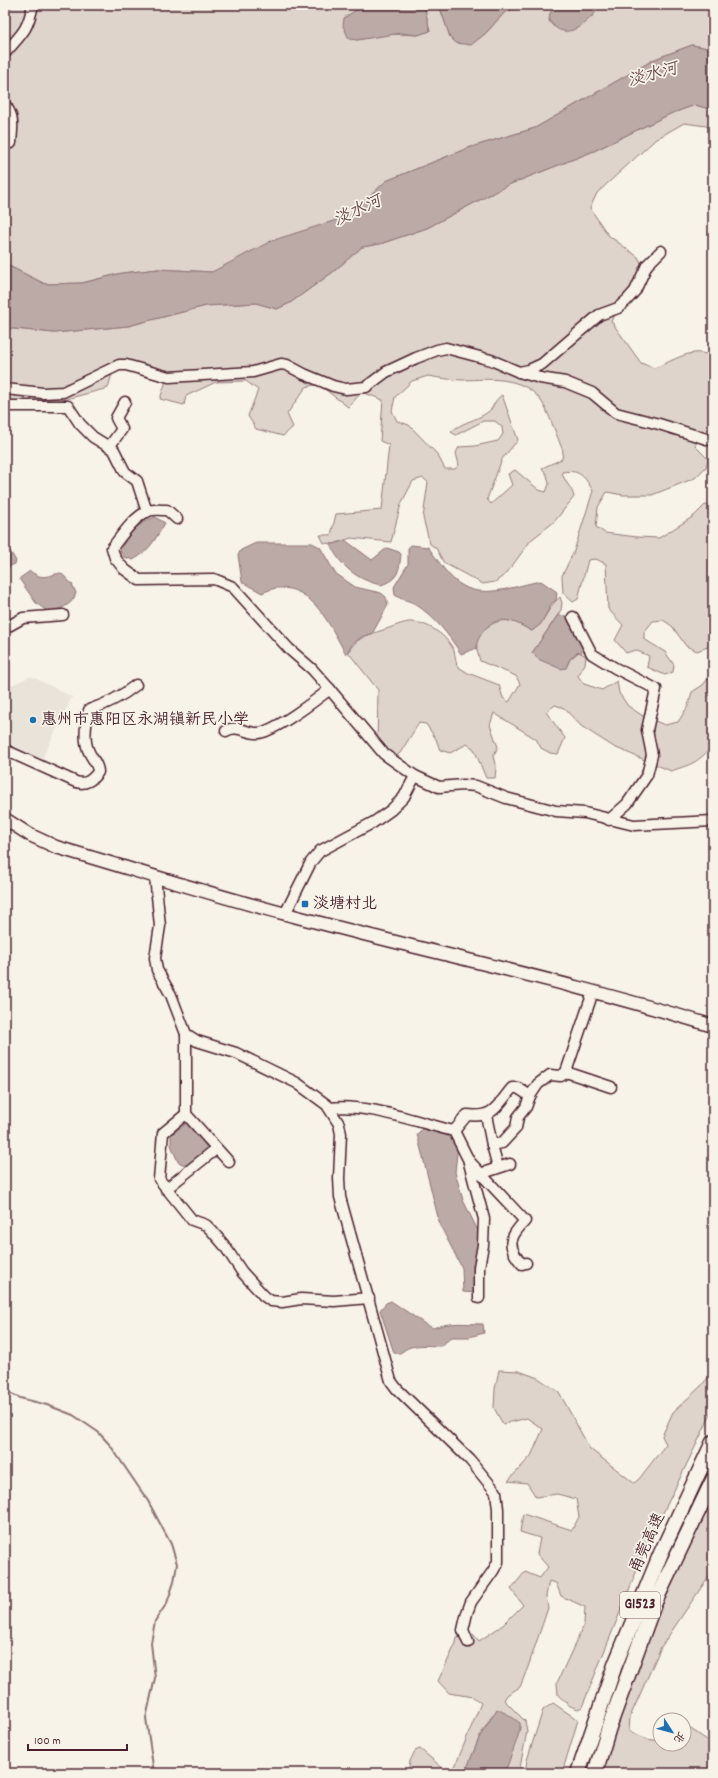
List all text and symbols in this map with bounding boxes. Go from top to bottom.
water label: 淡水河 [625,57,684,94]
water label: 淡水河 [330,189,389,234]
place label: 惠州市惠阳区永湖镇新民小学 [41,709,249,732]
marker: 惠州市惠阳区永湖镇新民小学 [28,715,38,725]
place label: 淡塘村北 [313,893,377,916]
marker: 淡塘村北 [300,899,310,909]
street label: 甬莞高速 [624,1509,672,1577]
road number: G1523 [620,1592,660,1618]
north arrow [652,1712,692,1752]
scale bar [28,1726,127,1752]
text: 北 [669,1728,688,1746]
text: 100 m [34,1733,61,1750]

